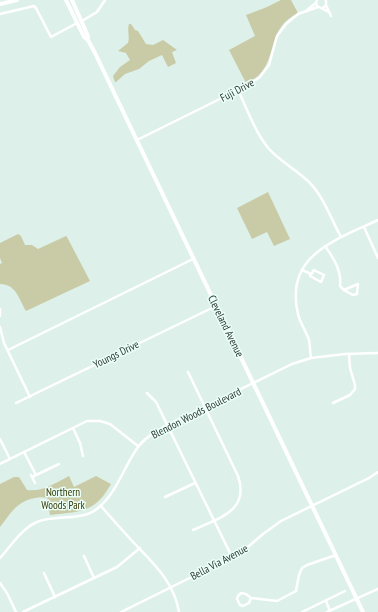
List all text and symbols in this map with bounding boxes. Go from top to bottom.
street label: Fuji Drive [218,75,257,105]
street label: Cleveland Avenue [205,293,247,360]
street label: Youngs Drive [91,337,142,371]
street label: Blendon Woods Boulevard [149,384,243,442]
park label: Northern Woods Park [41,485,86,512]
street label: Bella Via Avenue [188,541,251,583]

